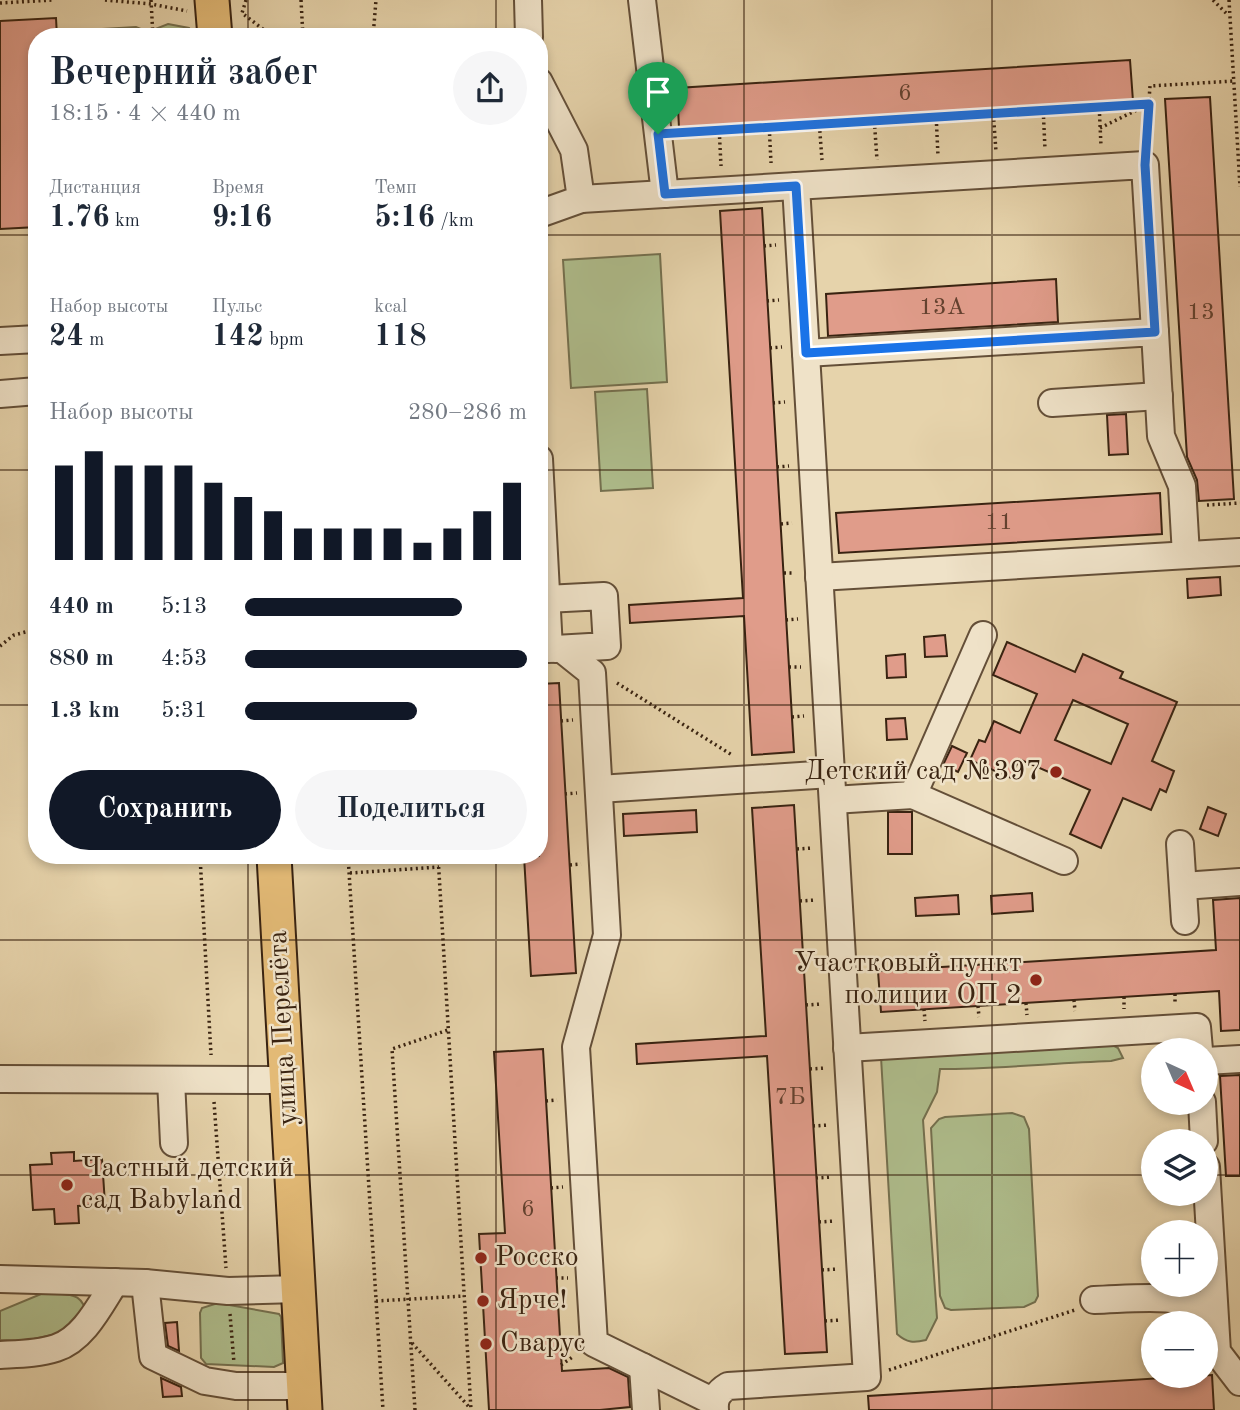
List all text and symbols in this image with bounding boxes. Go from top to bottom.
button: share [453,51,527,125]
text: Вечерний забег [49,55,318,93]
pin [628,62,688,134]
icon: arrive [639,73,677,111]
house number: 6 [898,82,912,106]
text: 18:15 · 4 × 440 m [49,102,241,125]
text: Дистанция [49,179,141,198]
text: Время [212,179,264,198]
text: Темп [374,179,417,198]
text: 1.76 [49,203,110,233]
text: 9:16 [212,203,272,233]
text: 5:16 [374,203,435,233]
text: km [110,212,140,231]
text: /km [435,212,474,231]
house number: 13А [919,296,965,320]
text: Набор высоты [49,298,168,317]
text: Пульс [212,298,262,317]
text: kcal [374,298,407,317]
house number: 13 [1187,301,1215,325]
text: 24 [49,322,84,352]
text: 142 [212,322,264,352]
text: 118 [374,322,427,352]
text: m [84,331,104,350]
text: bpm [264,331,304,350]
text: Набор высоты [49,401,193,424]
text: 280–286 m [408,401,527,424]
house number: 11 [985,511,1013,535]
text: 440 m [49,595,114,618]
text: 5:13 [161,595,207,618]
text: 880 m [49,647,114,670]
text: 4:53 [161,647,207,670]
text: 1.3 km [49,699,120,722]
text: 5:31 [161,699,207,722]
place label: Детский сад №397 [805,758,1042,786]
marker: Детский сад №397 [1048,764,1064,780]
button: Сохранить [49,770,281,850]
button: Поделиться [295,770,527,850]
street label: улица Перелёта [265,929,303,1127]
place label: Участковый пункт полиции ОП 2 [794,950,1022,1010]
marker: Участковый пункт полиции ОП 2 [1028,972,1044,988]
north arrow [1141,1038,1218,1115]
map controls [1141,1038,1218,1388]
house number: 7Б [775,1086,805,1110]
button: layers [1141,1129,1218,1206]
place label: Частный детский сад Babyland [81,1155,294,1215]
marker: Частный детский сад Babyland [59,1177,75,1193]
house number: 6 [521,1198,535,1222]
button: + [1141,1220,1218,1297]
place label: Росско [495,1244,579,1272]
marker: Росско [473,1250,489,1266]
place label: Ярче! [497,1287,567,1315]
marker: Ярче! [475,1293,491,1309]
button: − [1141,1311,1218,1388]
place label: Сварус [500,1330,586,1358]
marker: Сварус [478,1336,494,1352]

